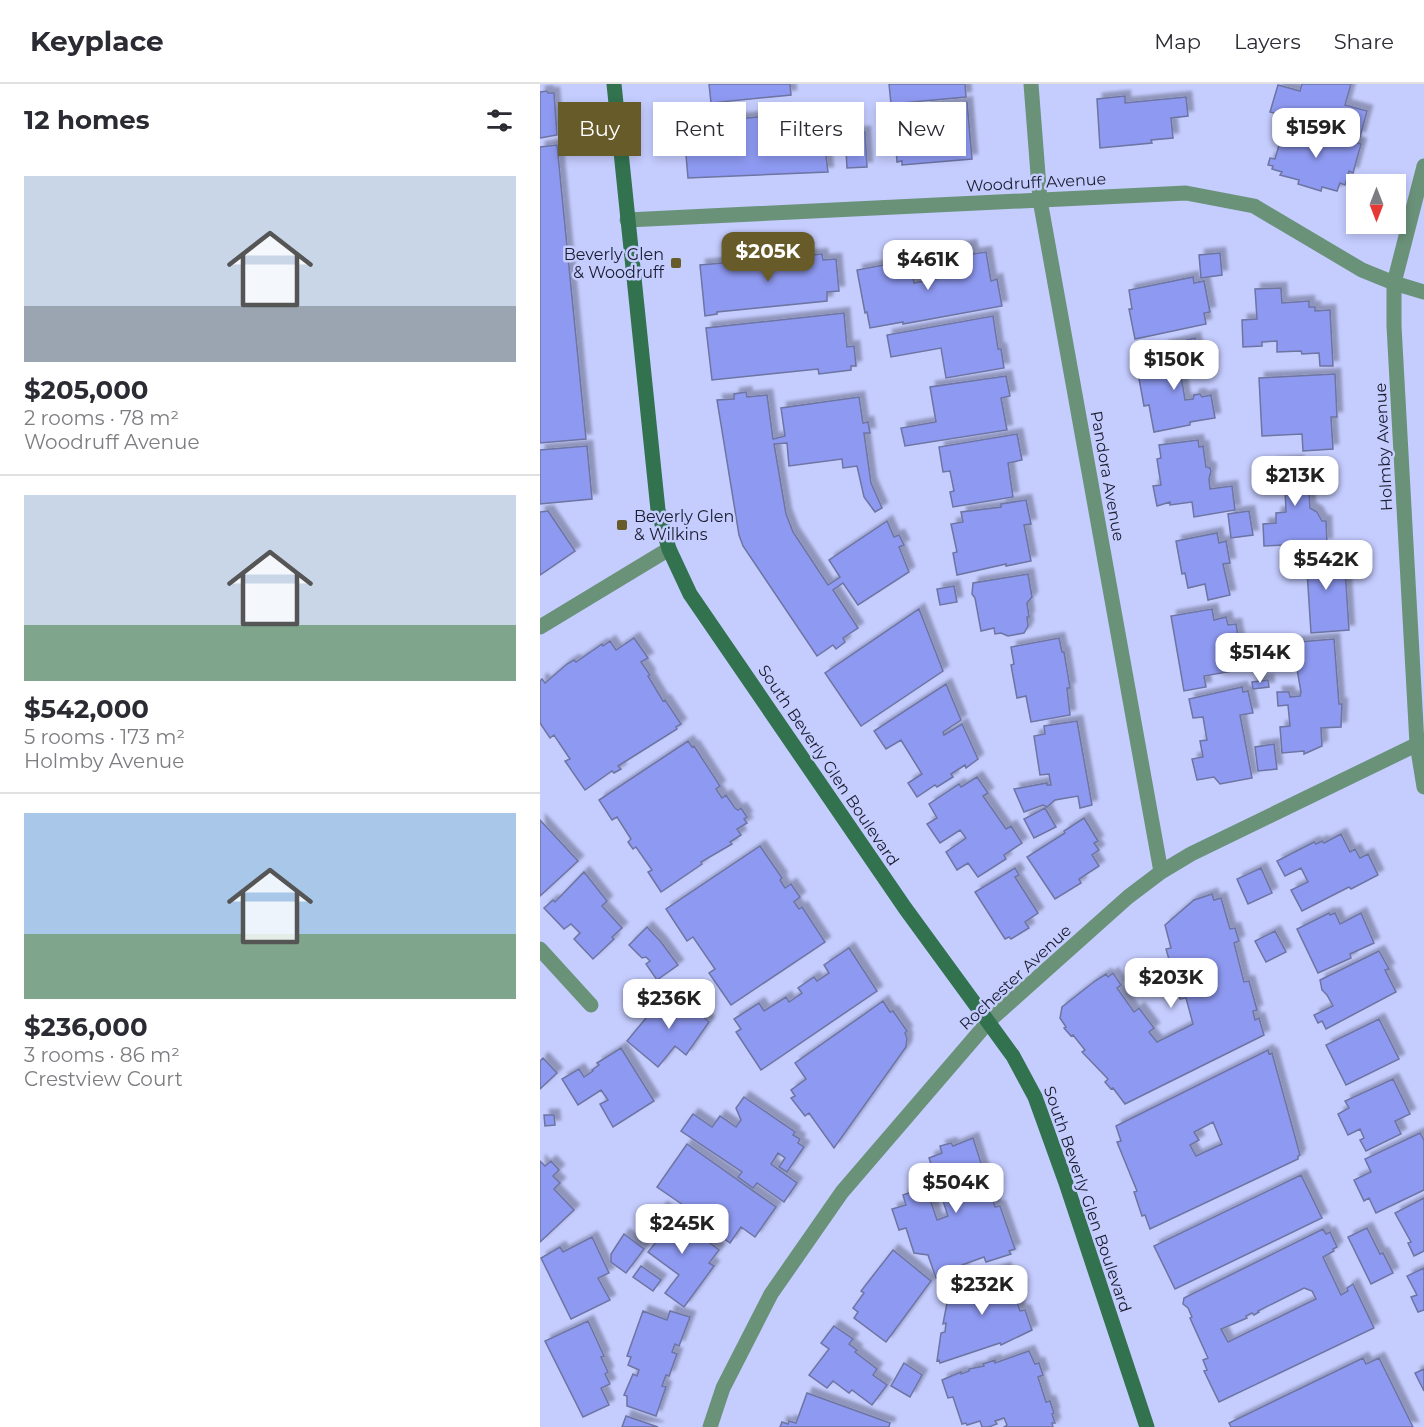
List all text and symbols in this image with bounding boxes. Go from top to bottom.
text: Keyplace [30,24,164,58]
text: Map [1154,29,1201,54]
text: Layers [1234,29,1301,54]
text: Share [1334,29,1394,54]
chip: Buy [558,102,641,156]
chip: Rent [653,102,746,156]
chip: Filters [758,102,864,156]
chip: New [876,102,966,156]
text: 12 homes [24,104,150,136]
icon: filters [483,104,516,137]
pin: $159K [1274,108,1358,159]
text: $159K [1286,115,1346,139]
street label: Woodruff Avenue [965,169,1107,196]
north arrow [1346,174,1406,234]
map controls [1346,174,1406,234]
icon: home [216,215,324,323]
pin: $205K [726,232,810,283]
text: $205K [736,239,800,263]
pin: $461K [886,240,970,291]
place label: Beverly Glen & Woodruff [564,245,665,282]
text: $461K [897,247,959,271]
marker: Beverly Glen & Woodruff [669,256,683,270]
pin: $150K [1132,340,1216,391]
text: $150K [1144,347,1204,371]
text: $205,000 [24,374,148,406]
street label: Holmby Avenue [1371,382,1396,511]
text: 2 rooms · 78 m² [24,406,179,430]
street label: Pandora Avenue [1087,409,1128,543]
text: Woodruff Avenue [24,430,200,454]
pin: $213K [1253,456,1337,507]
text: $213K [1265,463,1325,487]
place label: Beverly Glen & Wilkins [634,507,734,544]
marker: Beverly Glen & Wilkins [615,518,629,532]
icon: home [216,534,324,642]
pin: $542K [1284,540,1368,591]
text: $542K [1293,547,1359,571]
pin: $514K [1218,633,1302,684]
text: $514K [1229,640,1291,664]
street label: South Beverly Glen Boulevard [754,661,903,869]
text: $542,000 [24,693,149,725]
text: 5 rooms · 173 m² [24,725,185,749]
text: Holmby Avenue [24,749,184,773]
icon: home [216,852,324,960]
street label: Rochester Avenue [956,921,1075,1034]
pin: $203K [1129,958,1213,1009]
text: $203K [1139,965,1203,989]
pin: $236K [627,979,711,1030]
text: $236K [637,986,701,1010]
text: $236,000 [24,1011,148,1043]
text: 3 rooms · 86 m² [24,1043,180,1067]
text: Crestview Court [24,1067,183,1091]
street label: South Beverly Glen Boulevard [1040,1084,1135,1315]
pin: $504K [914,1163,998,1214]
text: $504K [923,1170,989,1194]
pin: $245K [640,1204,724,1255]
text: $245K [650,1211,714,1235]
pin: $232K [940,1265,1024,1316]
text: $232K [951,1272,1013,1296]

